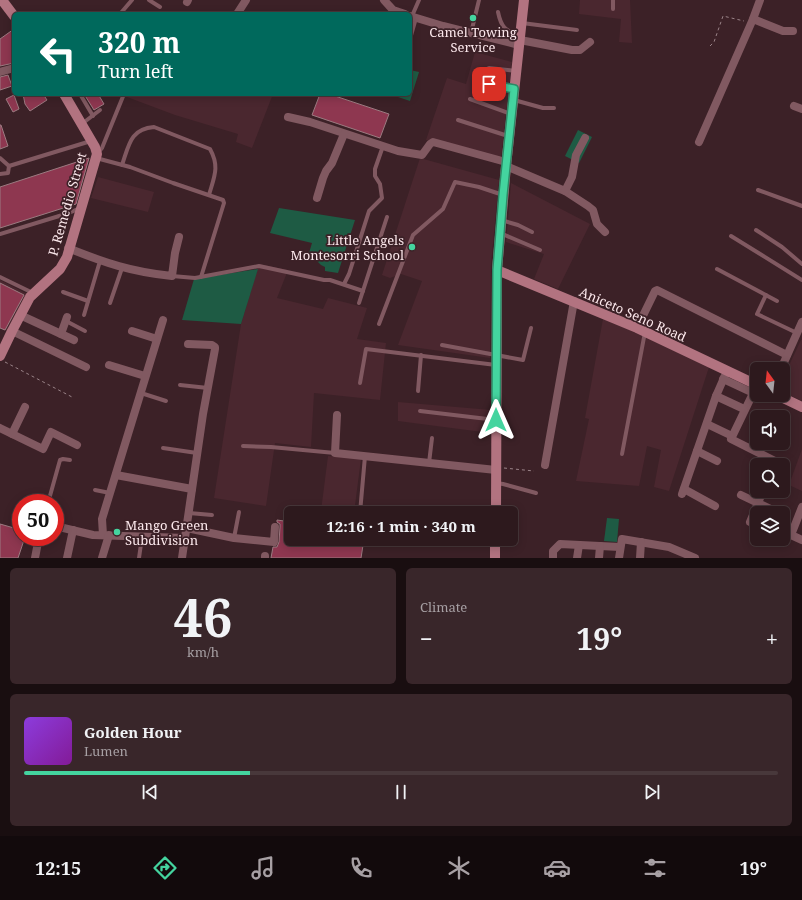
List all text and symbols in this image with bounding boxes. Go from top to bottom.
marker: Camel Towing Service [468,13,478,23]
text: 320 m [98,23,180,61]
place label: Camel Towing Service [429,23,517,56]
icon: left [32,28,84,80]
text: Turn left [98,59,173,83]
pin [472,67,506,101]
icon: arrive [478,73,500,95]
street label: P. Remedio Street [44,150,91,258]
place label: Little Angels Montesorri School [290,231,404,264]
marker: Little Angels Montesorri School [407,242,417,252]
street label: Aniceto Seno Road [577,282,689,346]
north arrow [750,362,790,402]
map controls [750,362,790,546]
position arrow [475,399,517,441]
button: sound [750,410,790,450]
button: search [750,458,790,498]
speed limit sign: 50 [12,494,64,546]
button: layers [750,506,790,546]
place label: Mango Green Subdivision [125,516,209,549]
text: 12:16 · 1 min · 340 m [326,516,476,536]
marker: Mango Green Subdivision [112,527,122,537]
text: 46 [174,581,232,652]
text: Climate [420,598,467,616]
text: 19° [576,618,622,659]
text: − [420,623,433,653]
text: + [766,623,778,653]
text: km/h [187,643,219,661]
text: Golden Hour [84,722,182,742]
text: Lumen [84,742,128,760]
icon: previous [139,781,161,803]
icon: pause [390,781,412,803]
icon: next [641,781,663,803]
icon: directions [151,854,179,882]
icon: music [249,854,277,882]
icon: phone [347,854,375,882]
icon: climate [445,854,473,882]
icon: car [543,854,571,882]
icon: filters [641,854,669,882]
text: 12:15 [35,856,81,880]
text: 19° [739,856,767,880]

